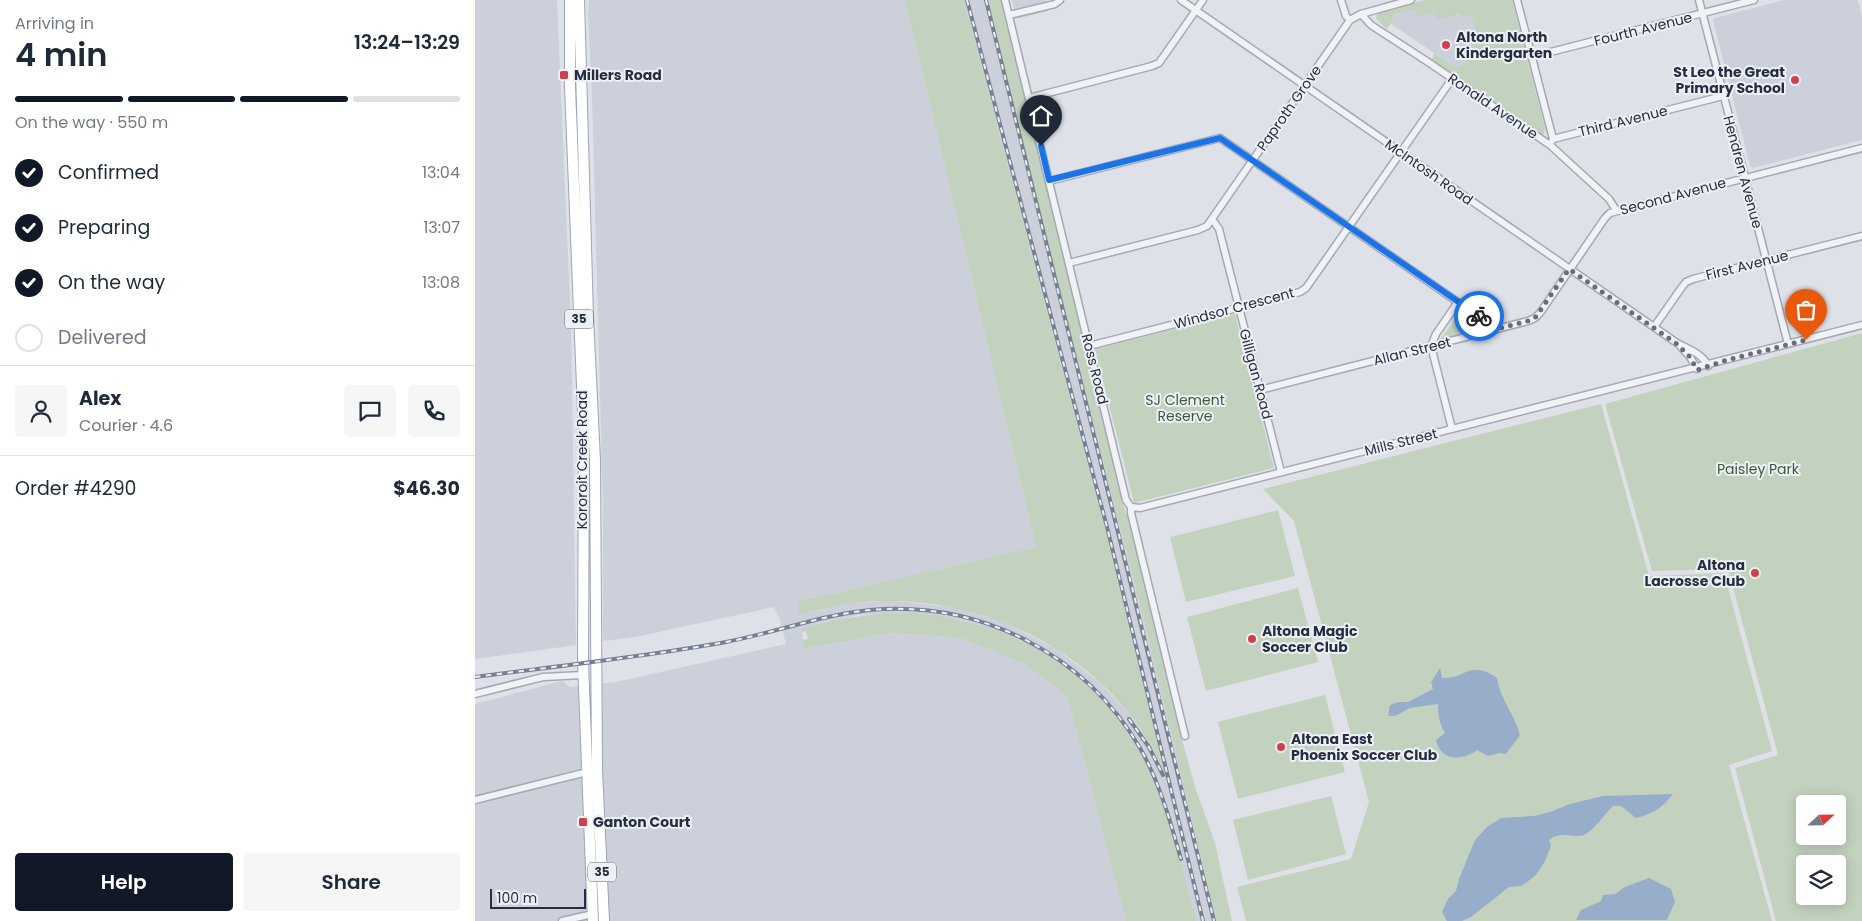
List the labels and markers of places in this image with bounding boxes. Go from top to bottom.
place label: Altona North Kindergarten [1456,27,1552,63]
marker: Altona North Kindergarten [1440,39,1452,51]
place label: St Leo the Great Primary School [1673,62,1785,98]
place label: Millers Road [574,65,662,85]
marker: Millers Road [558,69,570,81]
marker: St Leo the Great Primary School [1789,74,1801,86]
pin [1020,95,1062,146]
pin [1785,289,1827,340]
place label: Altona Lacrosse Club [1644,555,1745,591]
marker: Altona Lacrosse Club [1749,567,1761,579]
place label: Altona Magic Soccer Club [1262,621,1358,657]
marker: Altona Magic Soccer Club [1246,633,1258,645]
place label: Altona East Phoenix Soccer Club [1291,729,1438,765]
marker: Altona East Phoenix Soccer Club [1275,741,1287,753]
place label: Ganton Court [593,812,691,832]
marker: Ganton Court [577,816,589,828]

